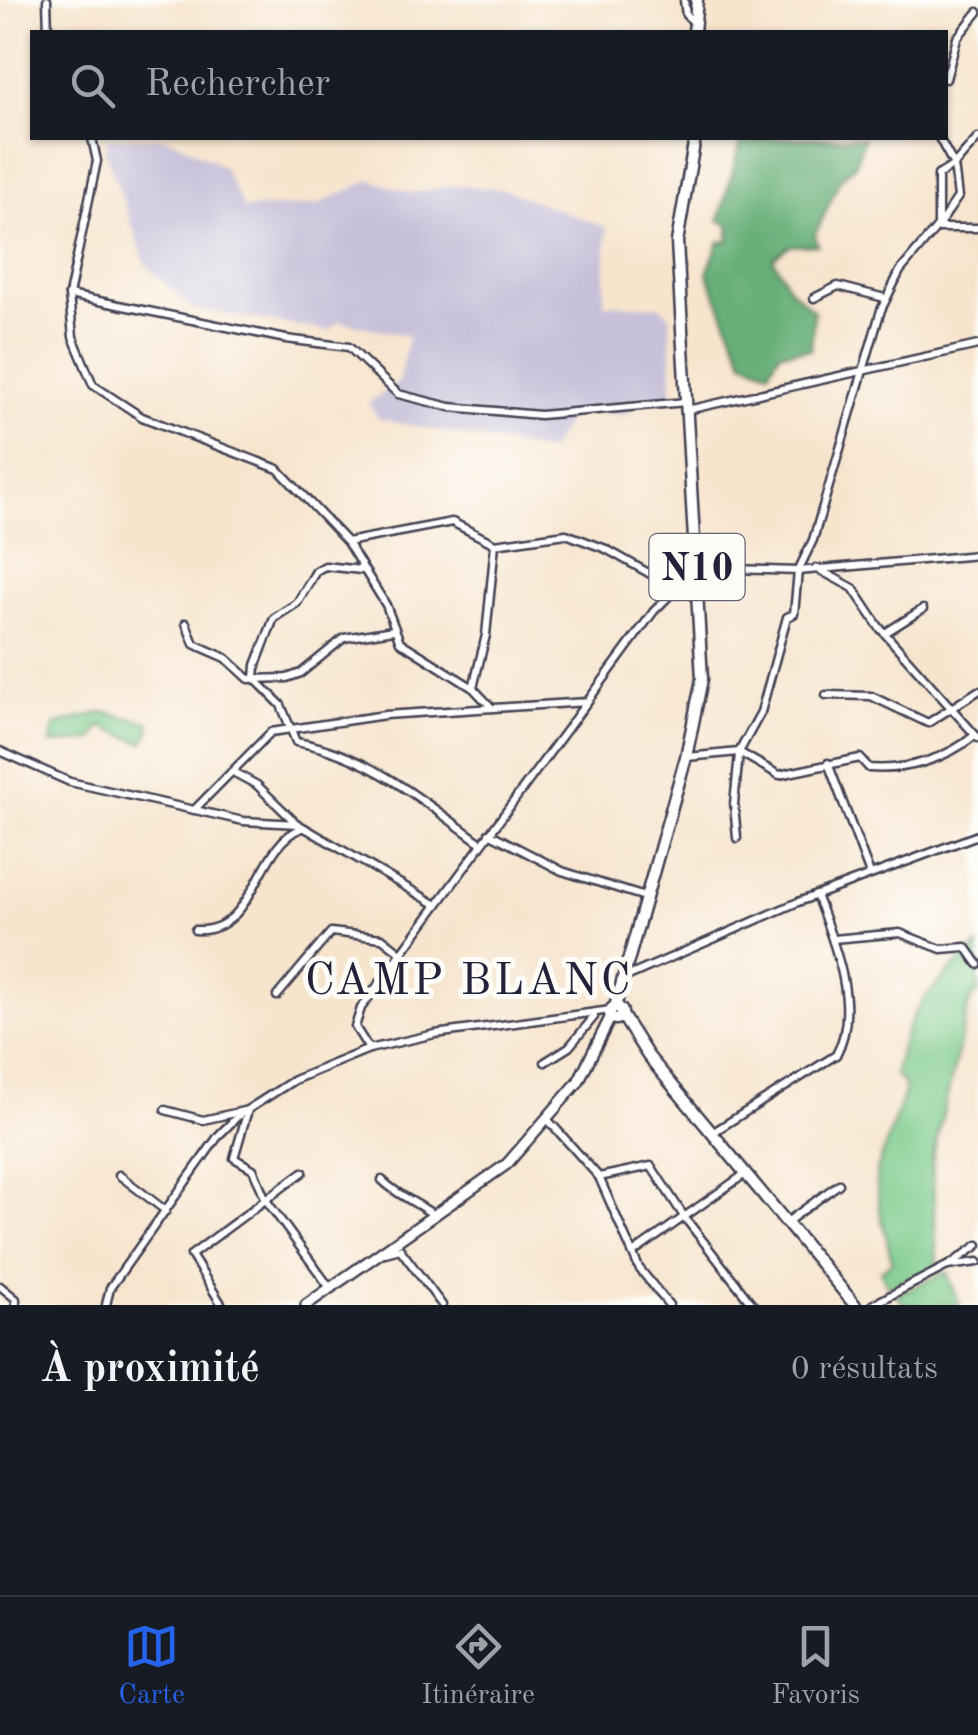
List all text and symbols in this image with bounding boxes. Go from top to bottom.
search box [30,30,948,140]
icon: search [65,58,120,113]
text: Rechercher [145,66,330,104]
road number: N10 [650,534,744,600]
district label: CAMP BLANC [305,960,633,1005]
text: À proximité [40,1349,260,1391]
text: 0 résultats [791,1354,938,1386]
tab: Carte [118,1619,185,1714]
tab: Itinéraire [421,1619,535,1714]
tab: Favoris [771,1619,860,1714]

